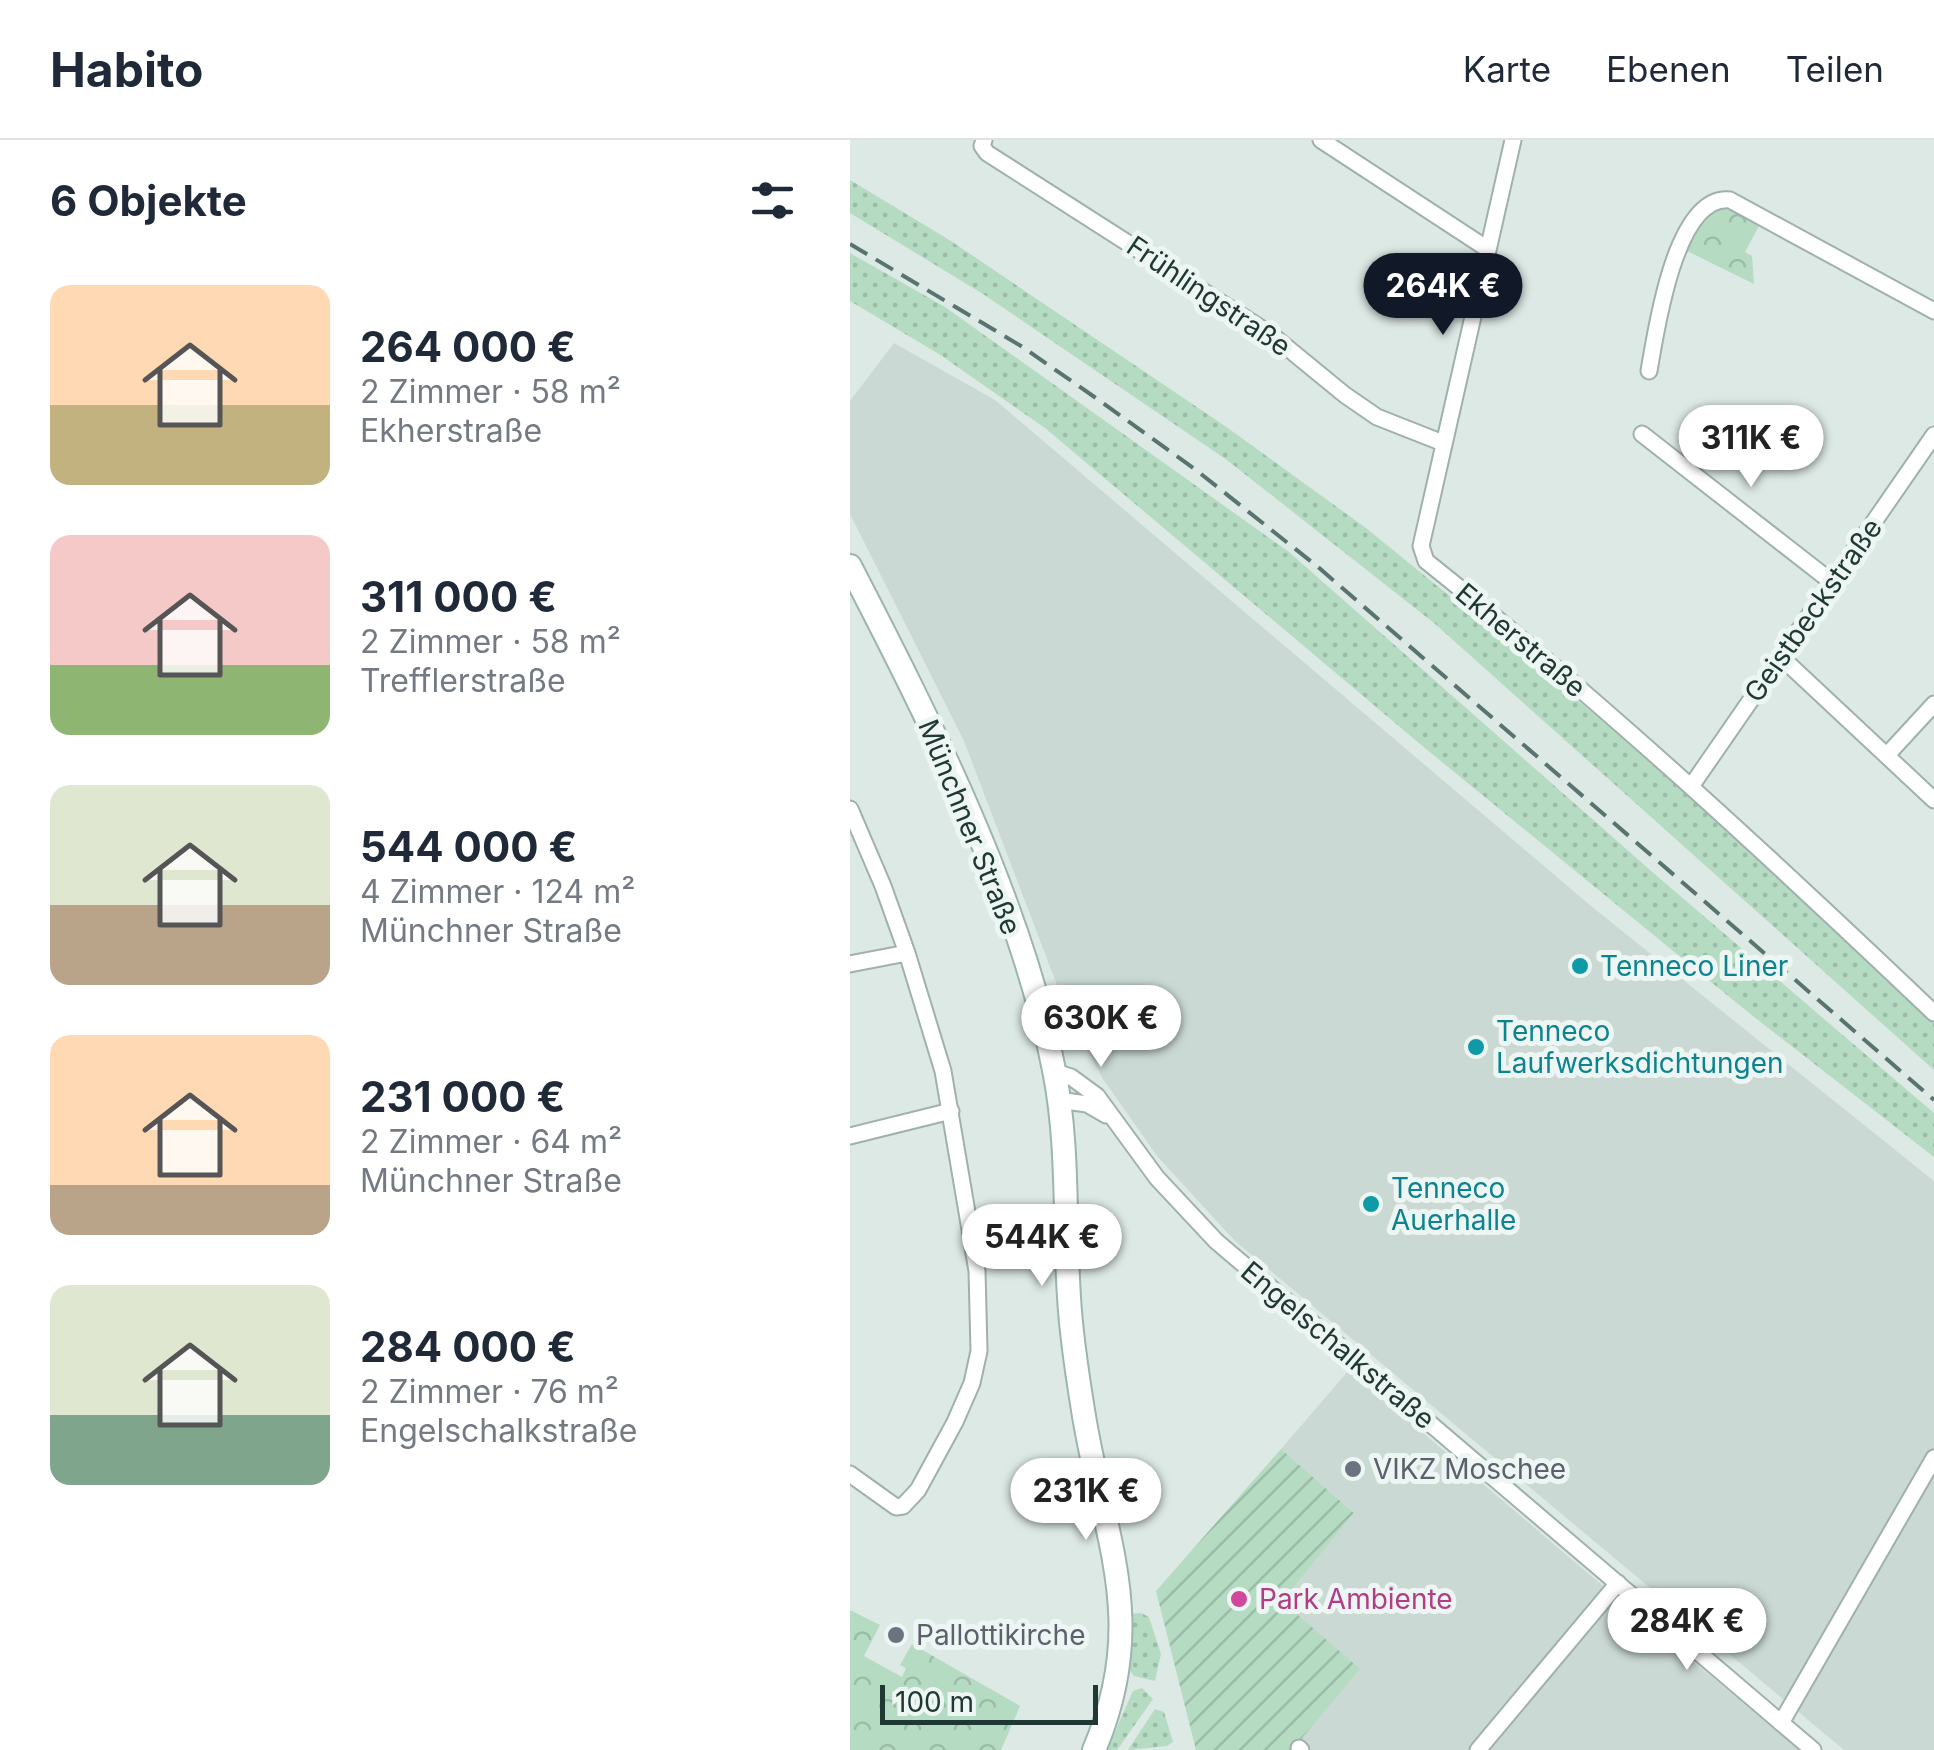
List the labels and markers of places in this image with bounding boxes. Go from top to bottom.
pin: 264K € [1362,253,1524,338]
pin: 311K € [1670,405,1832,490]
place label: Tenneco Liner [1600,949,1788,983]
marker: Tenneco Liner [1569,955,1591,977]
pin: 630K € [1020,985,1182,1070]
place label: Tenneco Laufwerksdichtungen [1496,1014,1784,1080]
marker: Tenneco Laufwerksdichtungen [1465,1036,1487,1058]
place label: Tenneco Auerhalle [1391,1171,1516,1237]
marker: Tenneco Auerhalle [1360,1193,1382,1215]
pin: 544K € [961,1204,1123,1289]
place label: VIKZ Moschee [1373,1452,1566,1486]
pin: 231K € [1005,1458,1167,1543]
marker: VIKZ Moschee [1342,1458,1364,1480]
place label: Park Ambiente [1259,1582,1453,1616]
marker: Park Ambiente [1228,1588,1250,1610]
pin: 284K € [1606,1588,1768,1673]
place label: Pallottikirche [916,1618,1085,1652]
marker: Pallottikirche [885,1624,907,1646]

